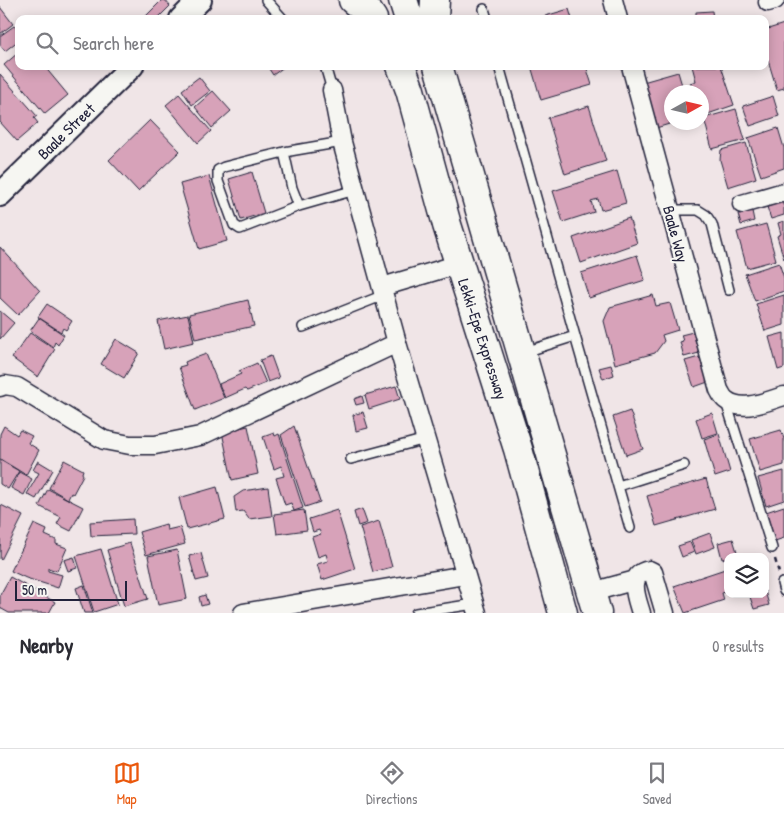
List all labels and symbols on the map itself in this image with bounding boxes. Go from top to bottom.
north arrow [664,85,709,130]
street label: Baale Street [32,98,100,164]
street label: Baale Way [658,203,694,265]
street label: Lekki-Epe Expressway [453,276,513,403]
scale bar [15,578,128,601]

